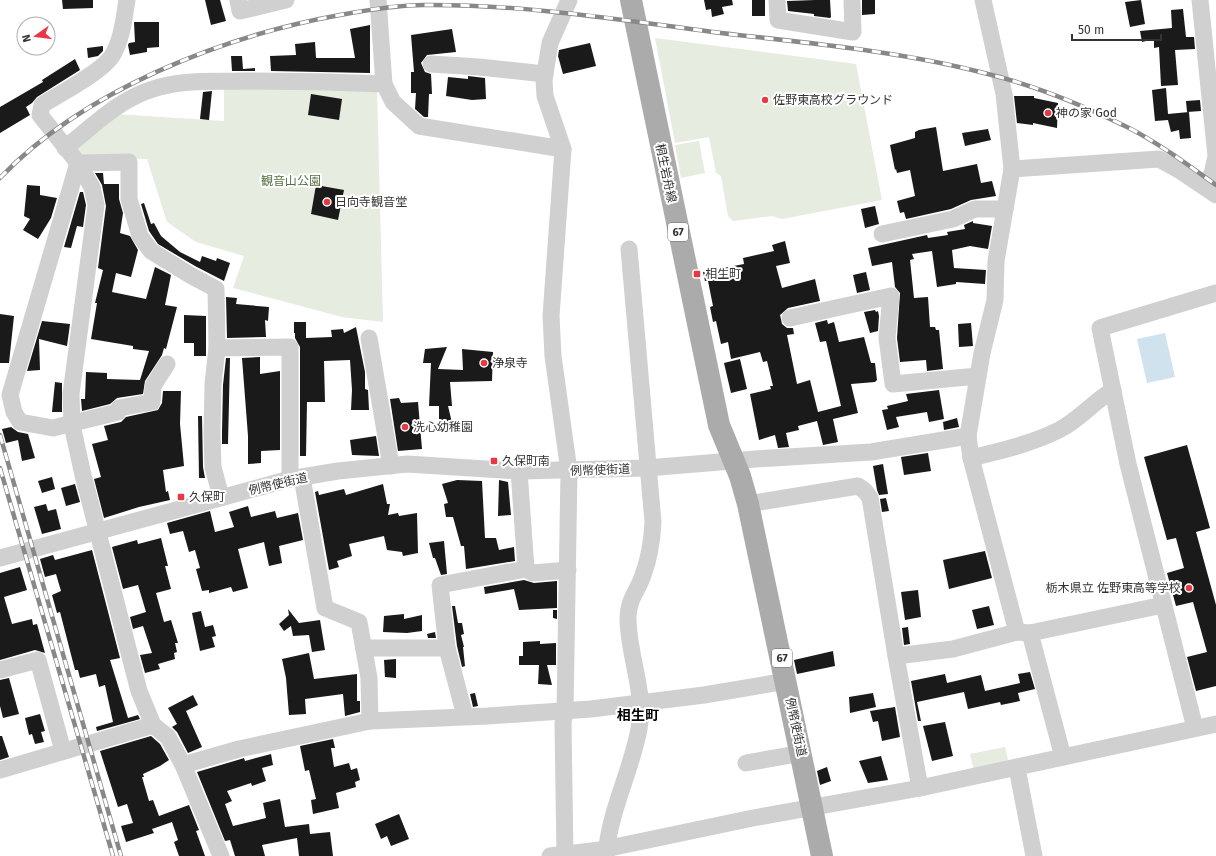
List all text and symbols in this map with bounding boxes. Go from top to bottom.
north arrow [16,16,56,56]
scale bar [1072,16,1161,42]
text: 50 m [1078,23,1104,37]
text: N [20,33,34,43]
place label: 佐野東高校グラウンド [773,93,893,107]
marker: 佐野東高校グラウンド [760,95,770,105]
place label: 神の家 God [1056,106,1117,120]
marker: 神の家 God [1043,108,1053,118]
street label: 桐生岩舟線 [653,142,679,204]
park label: 観音山公園 [261,174,321,188]
place label: 日向寺観音堂 [335,195,407,209]
marker: 日向寺観音堂 [322,197,332,207]
road number: 67 [668,223,688,241]
place label: 相生町 [705,267,741,281]
marker: 相生町 [692,269,702,279]
place label: 浄泉寺 [492,356,528,370]
marker: 浄泉寺 [479,358,489,368]
place label: 洗心幼稚園 [413,420,473,434]
marker: 洗心幼稚園 [400,422,410,432]
place label: 久保町南 [502,454,550,468]
marker: 久保町南 [489,456,499,466]
street label: 例幣使街道 [570,462,630,478]
street label: 例幣使街道 [247,470,309,498]
place label: 久保町 [189,490,225,504]
marker: 久保町 [176,492,186,502]
place label: 栃木県立 佐野東高等学校 [1046,581,1181,595]
marker: 栃木県立 佐野東高等学校 [1184,583,1194,593]
road number: 67 [772,649,792,667]
street label: 例幣使街道 [783,696,809,758]
district label: 相生町 [617,707,659,724]

